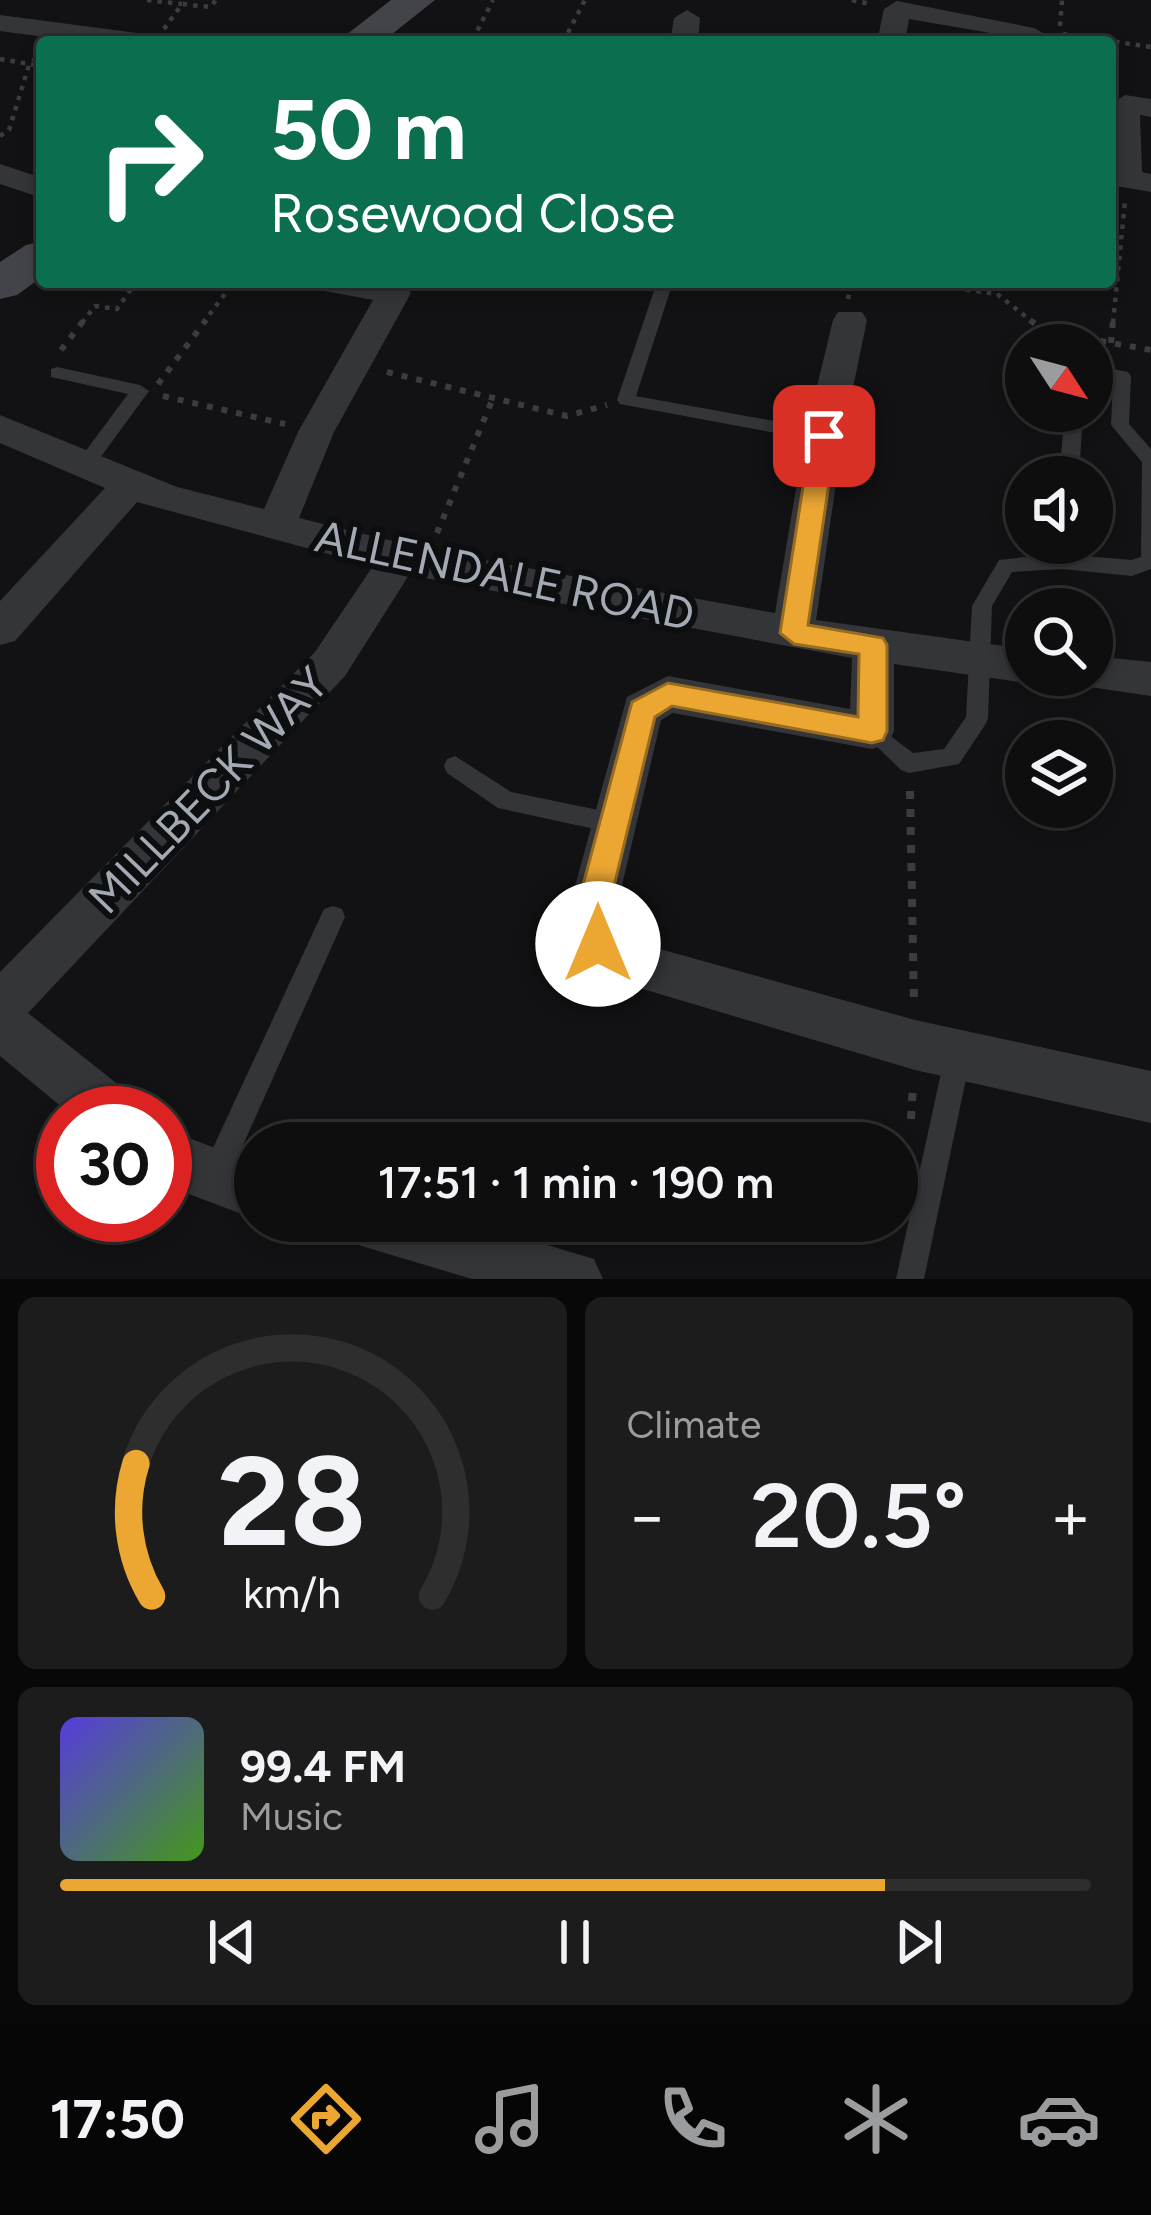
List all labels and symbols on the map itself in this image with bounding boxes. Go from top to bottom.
north arrow [1005,324,1113,432]
pin [773,385,875,487]
street label: ALLENDALE ROAD [311,508,699,642]
street label: MILLBECK WAY [77,656,339,924]
position arrow [535,881,661,1007]
speed limit sign: 30 [36,1086,192,1242]

